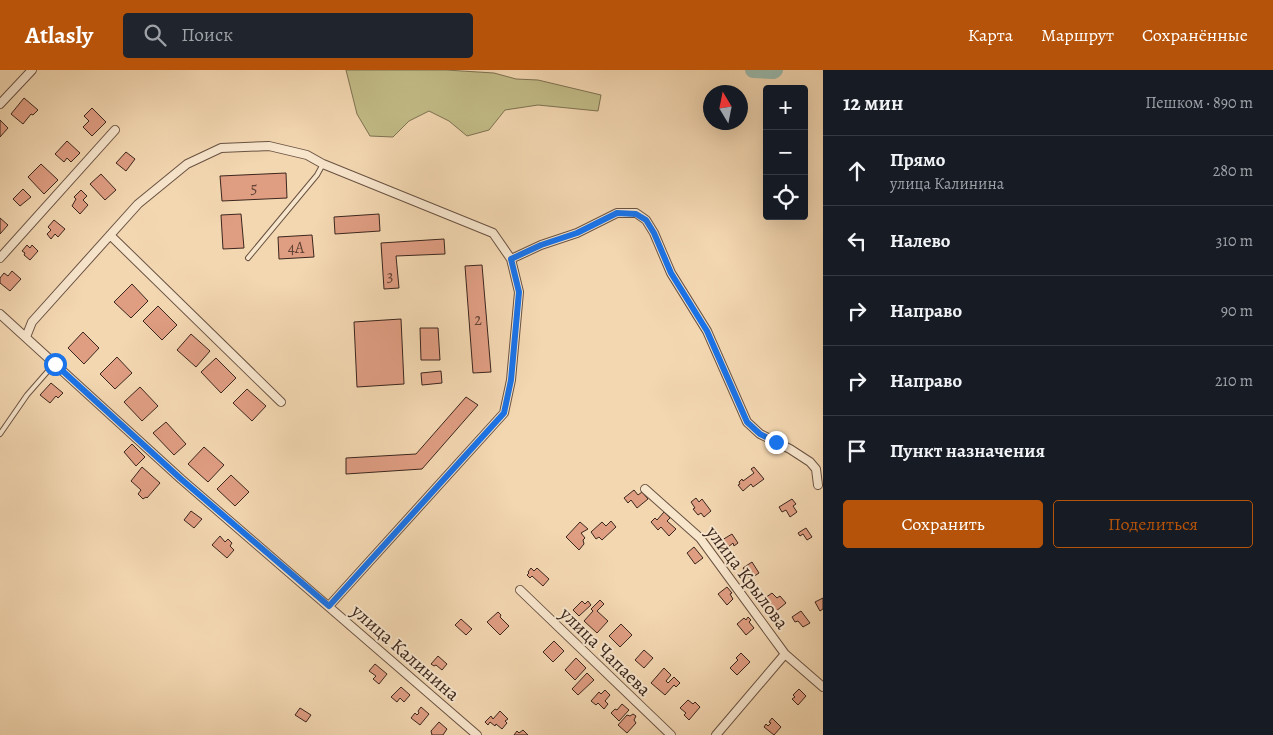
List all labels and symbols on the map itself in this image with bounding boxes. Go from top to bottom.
north arrow [703,85,748,130]
house number: 5 [251,177,258,199]
house number: 4А [288,237,305,259]
house number: 3 [387,265,393,287]
house number: 2 [474,309,482,331]
route start [44,353,67,376]
route end [765,431,788,454]
street label: улица Крылова [699,520,795,635]
street label: улица Калинина [345,598,465,707]
street label: улица Чапаева [553,601,657,702]

